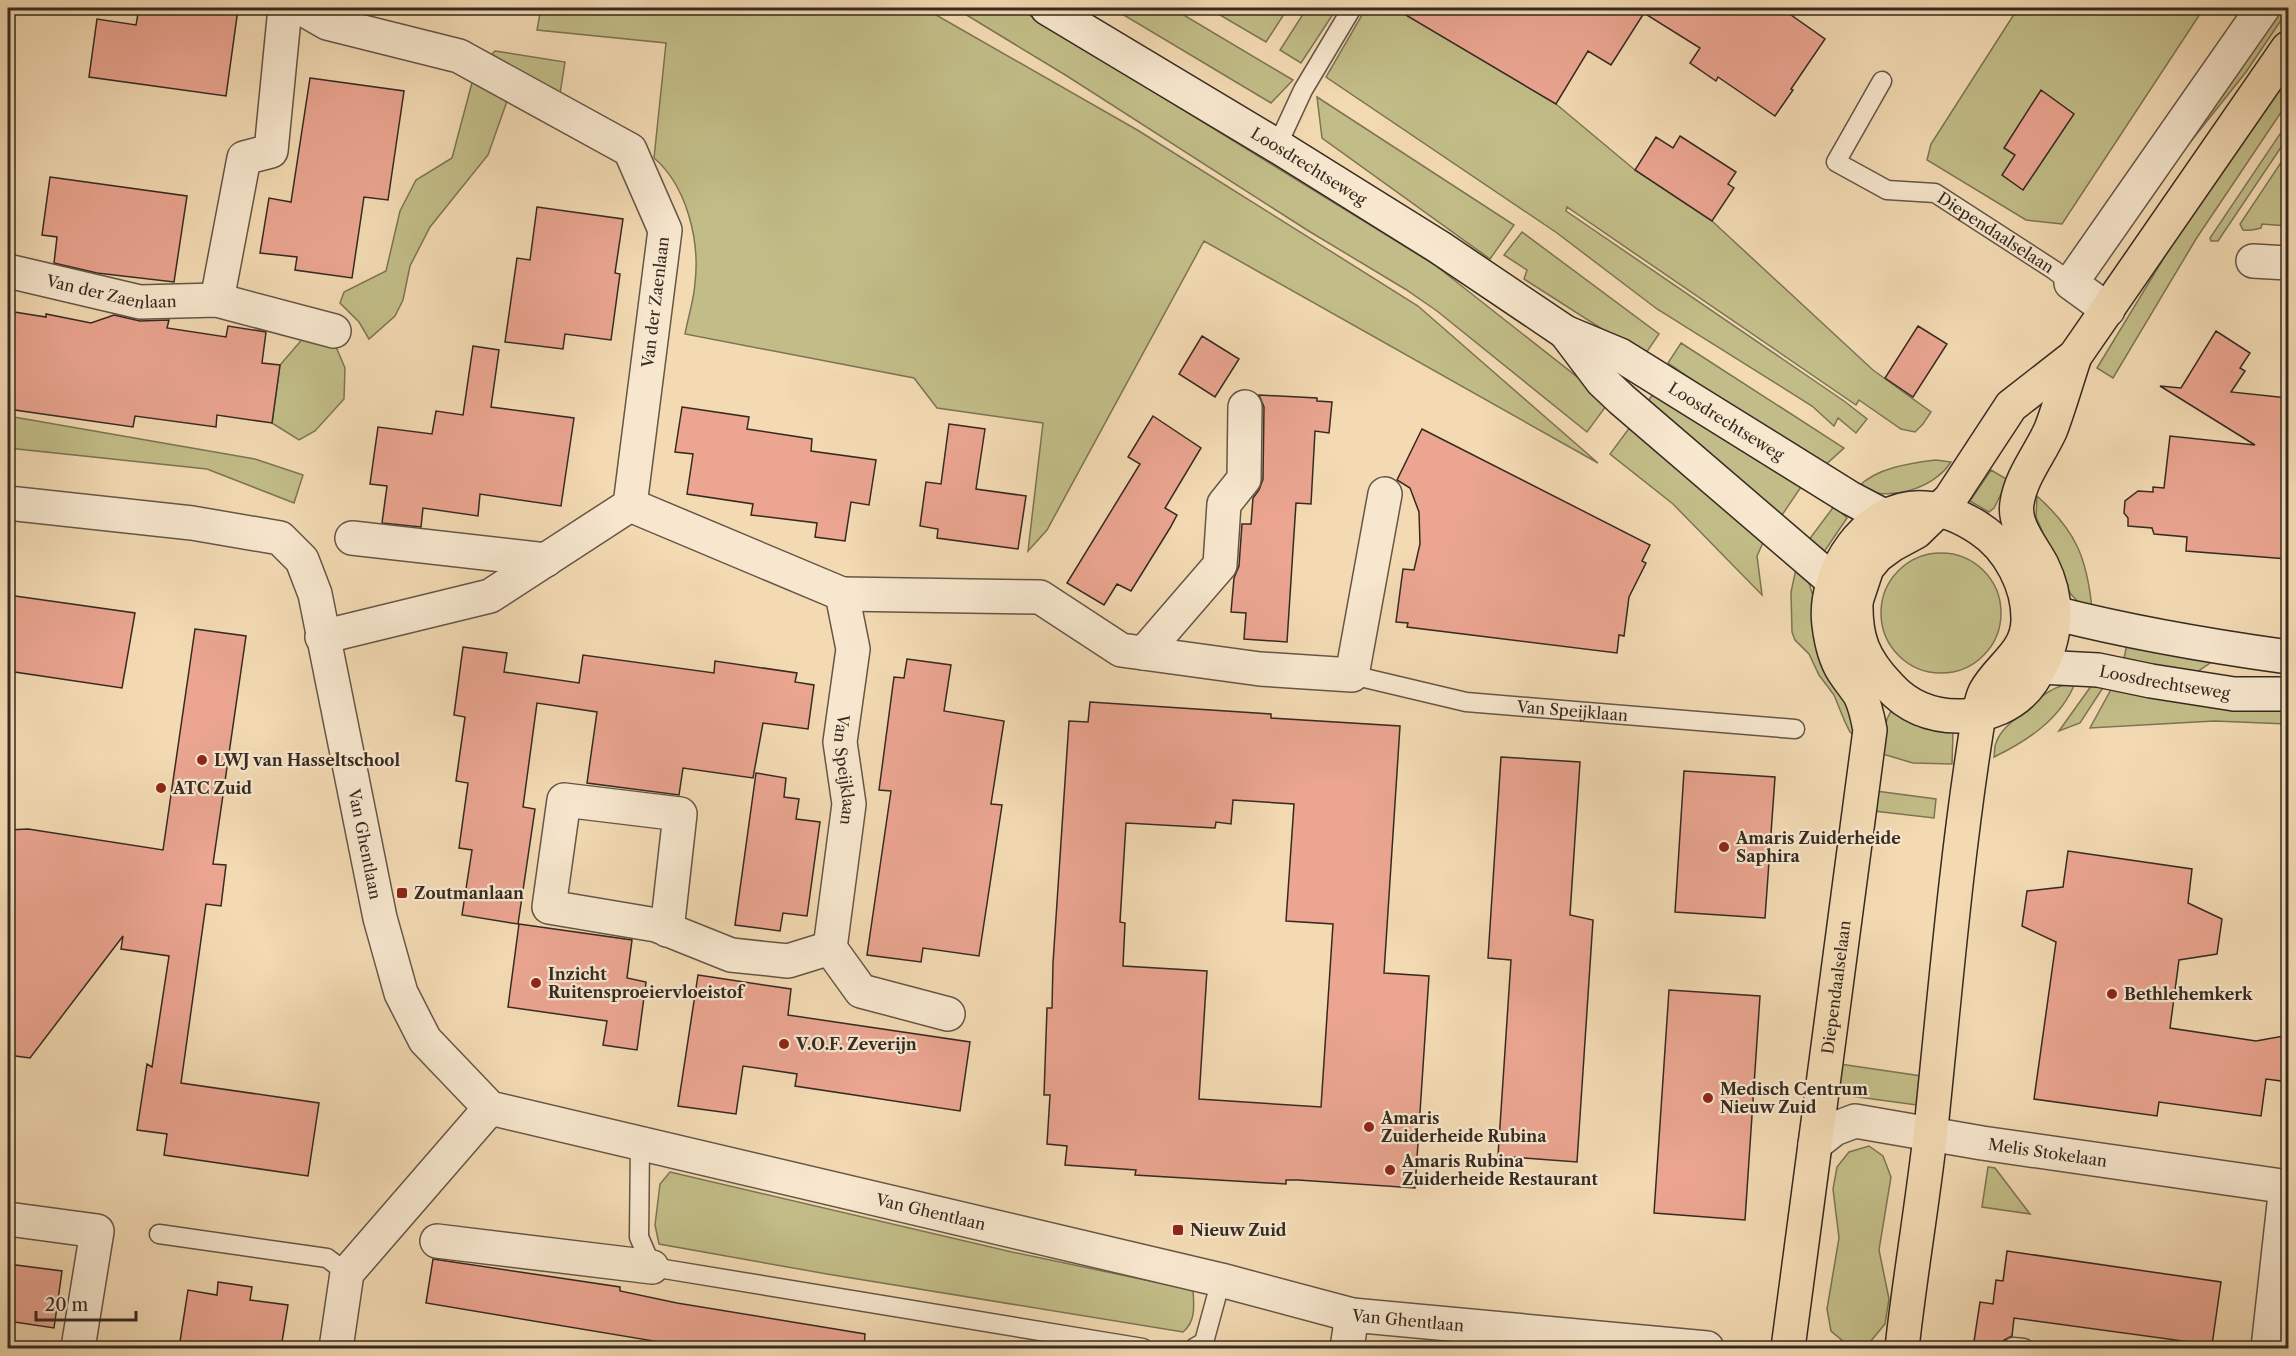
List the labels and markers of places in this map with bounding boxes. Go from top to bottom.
place label: LWJ van Hasseltschool [214,750,400,770]
marker: LWJ van Hasseltschool [195,753,209,767]
place label: ATC Zuid [172,778,252,798]
marker: ATC Zuid [154,781,168,795]
place label: Amaris Zuiderheide Saphira [1735,828,1901,866]
marker: Amaris Zuiderheide Saphira [1717,840,1731,854]
place label: Zoutmanlaan [414,883,524,903]
marker: Zoutmanlaan [395,886,409,900]
place label: Inzicht Ruitensproeiervloeistof [548,964,746,1002]
marker: Inzicht Ruitensproeiervloeistof [529,976,543,990]
place label: Bethlehemkerk [2124,984,2253,1004]
marker: Bethlehemkerk [2105,987,2119,1001]
place label: V.O.F. Zeverijn [795,1034,917,1054]
marker: V.O.F. Zeverijn [777,1037,791,1051]
place label: Medisch Centrum Nieuw Zuid [1720,1079,1868,1117]
marker: Medisch Centrum Nieuw Zuid [1701,1091,1715,1105]
place label: Amaris Zuiderheide Rubina [1380,1108,1547,1146]
marker: Amaris Zuiderheide Rubina [1362,1120,1376,1134]
place label: Amaris Rubina Zuiderheide Restaurant [1401,1151,1598,1189]
marker: Amaris Rubina Zuiderheide Restaurant [1383,1163,1397,1177]
place label: Nieuw Zuid [1190,1220,1287,1240]
marker: Nieuw Zuid [1171,1223,1185,1237]

